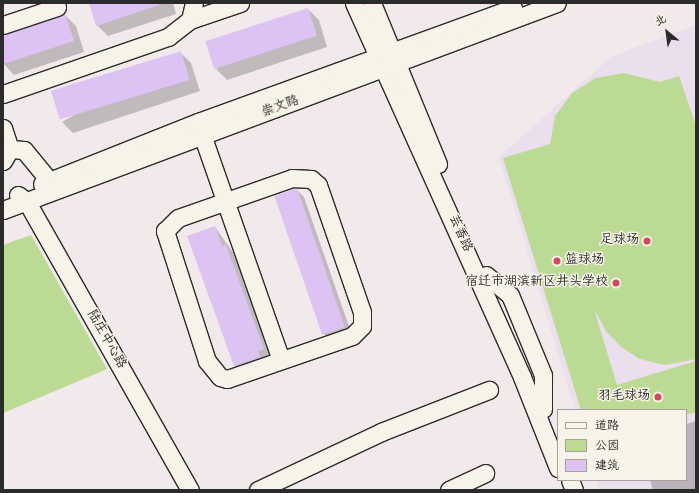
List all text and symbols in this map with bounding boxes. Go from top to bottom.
north arrow [647,12,687,52]
text: 北 [653,14,669,29]
street label: 崇文路 [260,94,302,122]
street label: 芸香路 [444,213,474,255]
place label: 足球场 [600,233,639,249]
marker: 足球场 [642,236,652,246]
place label: 篮球场 [565,253,604,269]
marker: 篮球场 [552,256,562,266]
place label: 宿迁市湖滨新区井头学校 [465,275,608,291]
marker: 宿迁市湖滨新区井头学校 [611,278,621,288]
street label: 陆庄中心路 [82,308,128,372]
place label: 羽毛球场 [598,389,650,405]
marker: 羽毛球场 [653,392,663,402]
legend [557,409,687,481]
text: 道路 [595,420,619,434]
text: 公园 [595,440,619,454]
text: 建筑 [595,460,619,474]

